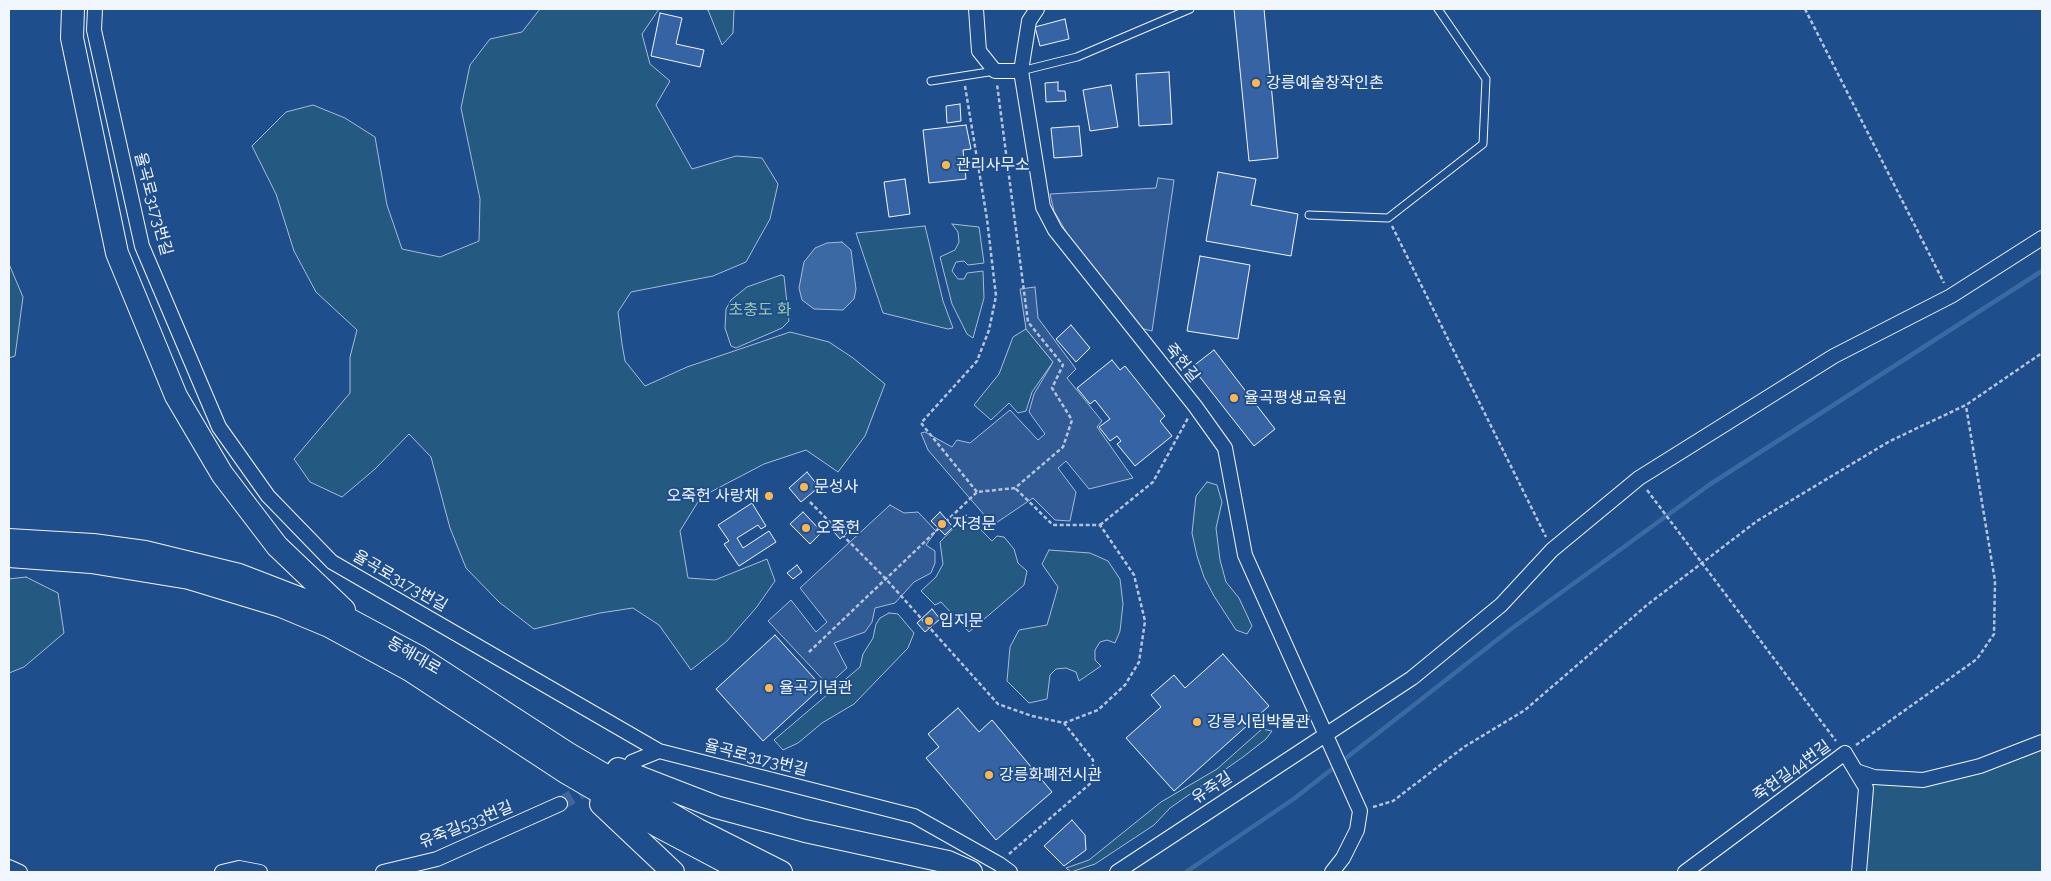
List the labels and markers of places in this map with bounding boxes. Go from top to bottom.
place label: 강릉예술창작인촌 [1266,73,1384,93]
marker: 강릉예술창작인촌 [1250,77,1262,89]
place label: 관리사무소 [956,155,1030,175]
marker: 관리사무소 [940,159,952,171]
place label: 율곡평생교육원 [1244,388,1347,408]
marker: 율곡평생교육원 [1228,392,1240,404]
place label: 문성사 [814,477,858,497]
marker: 문성사 [798,481,810,493]
place label: 오죽헌 사랑채 [667,486,759,506]
marker: 오죽헌 사랑채 [763,490,775,502]
place label: 자경문 [952,514,996,534]
place label: 오죽헌 [816,518,860,538]
marker: 자경문 [936,518,948,530]
marker: 오죽헌 [800,522,812,534]
place label: 입지문 [939,611,983,631]
marker: 입지문 [923,615,935,627]
place label: 율곡기념관 [779,678,853,698]
marker: 율곡기념관 [763,682,775,694]
place label: 강릉시립박물관 [1207,712,1310,732]
marker: 강릉시립박물관 [1191,716,1203,728]
place label: 강릉화폐전시관 [999,765,1102,785]
marker: 강릉화폐전시관 [983,769,995,781]

